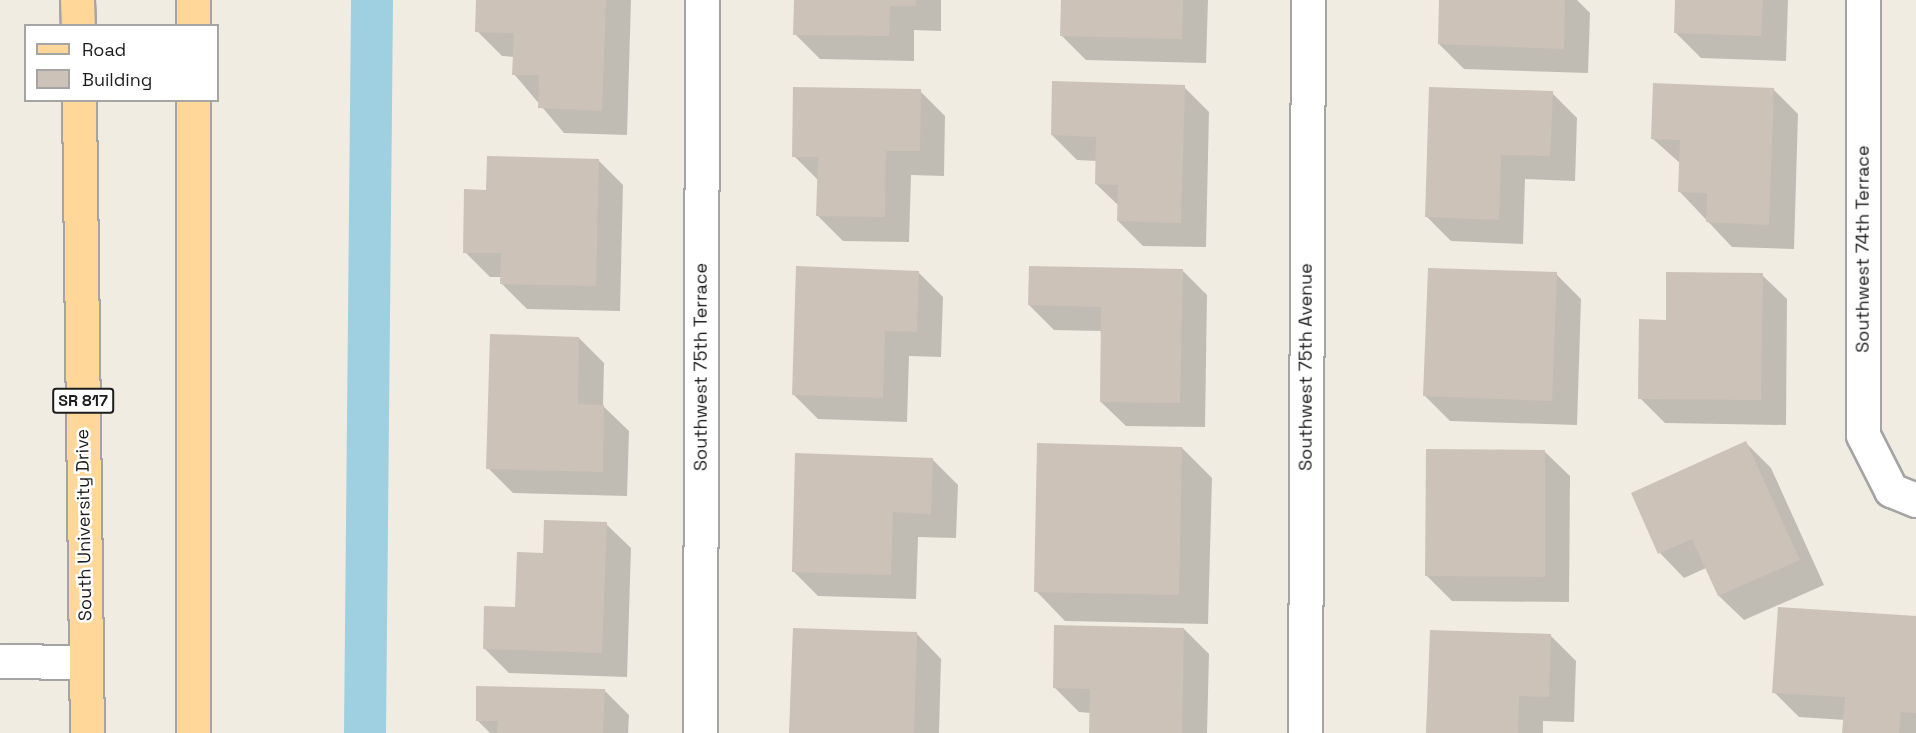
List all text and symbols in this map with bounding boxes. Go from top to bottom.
legend [24,24,219,102]
text: Road [82,38,126,61]
text: Building [82,68,152,91]
street label: Southwest 74th Terrace [1852,145,1874,353]
street label: Southwest 75th Terrace [690,263,712,471]
street label: Southwest 75th Avenue [1295,263,1317,471]
road number: SR 817 [52,388,115,414]
street label: South University Drive [72,429,96,621]

